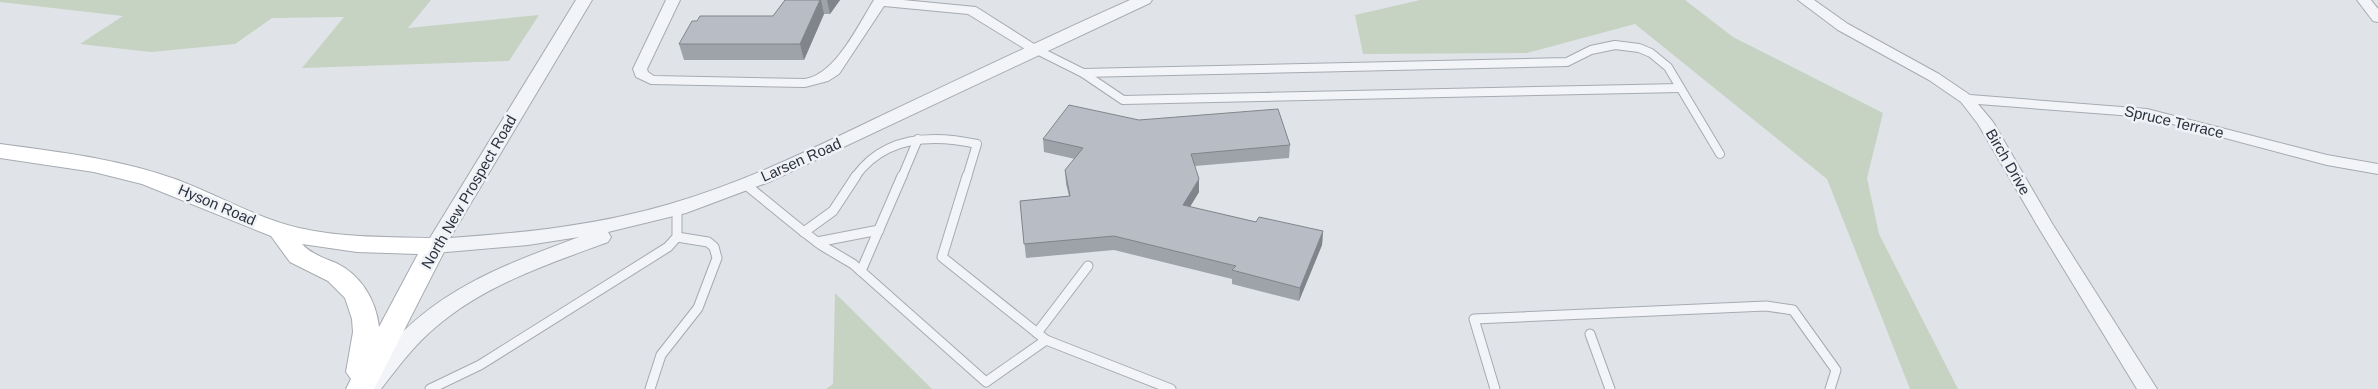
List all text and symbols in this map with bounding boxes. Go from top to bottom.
street label: Spruce Terrace [2123,102,2225,141]
street label: North New Prospect Road [418,112,519,271]
street label: Birch Drive [1983,126,2034,198]
street label: Larsen Road [758,134,843,185]
street label: Hyson Road [176,181,259,228]

